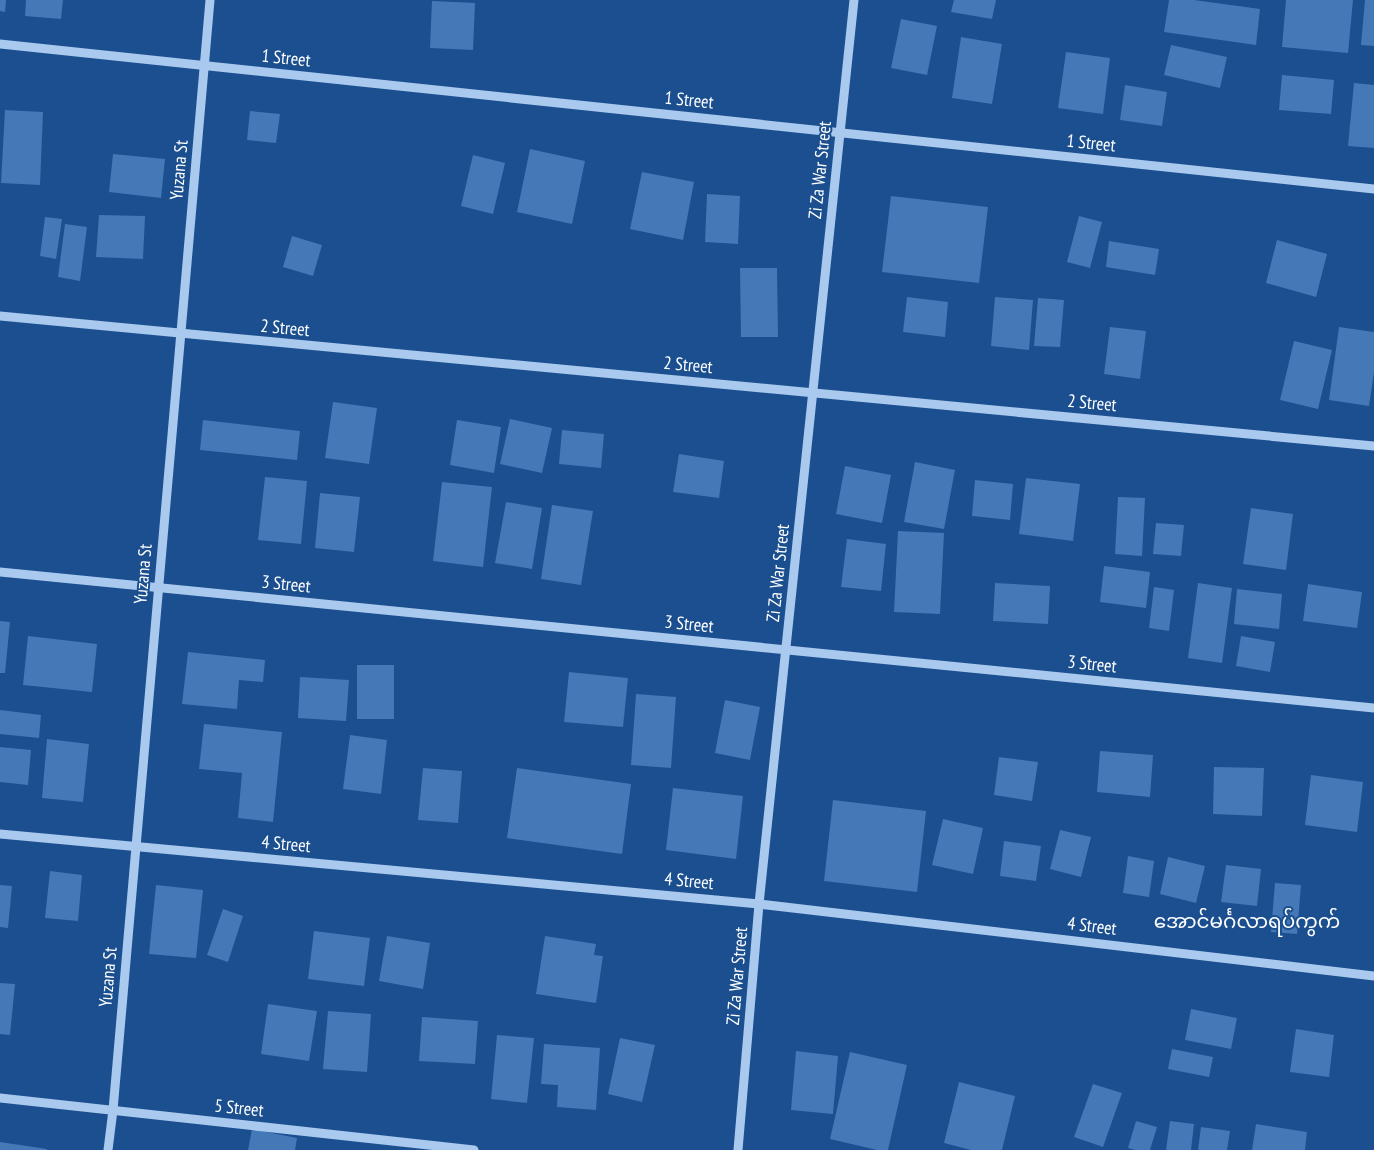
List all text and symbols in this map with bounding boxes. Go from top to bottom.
street label: 1 Street [260,43,312,72]
street label: 1 Street [663,85,715,114]
street label: Zi Za War Street [803,120,836,220]
street label: 1 Street [1065,128,1117,157]
street label: Yuzana St [164,139,193,201]
street label: 2 Street [260,314,311,341]
street label: 2 Street [663,351,714,378]
street label: 2 Street [1067,389,1118,416]
street label: Zi Za War Street [761,523,794,623]
street label: Yuzana St [128,543,157,605]
street label: 3 Street [260,569,312,598]
street label: 3 Street [663,609,715,638]
street label: 3 Street [1066,649,1118,678]
street label: 4 Street [261,830,312,857]
street label: 4 Street [664,867,715,894]
district label: အောင်မင်္ဂလာရပ်ကွက် [1154,907,1340,937]
street label: 4 Street [1066,911,1118,940]
street label: Zi Za War Street [721,926,752,1026]
street label: Yuzana St [93,946,122,1008]
street label: 5 Street [213,1093,265,1122]

